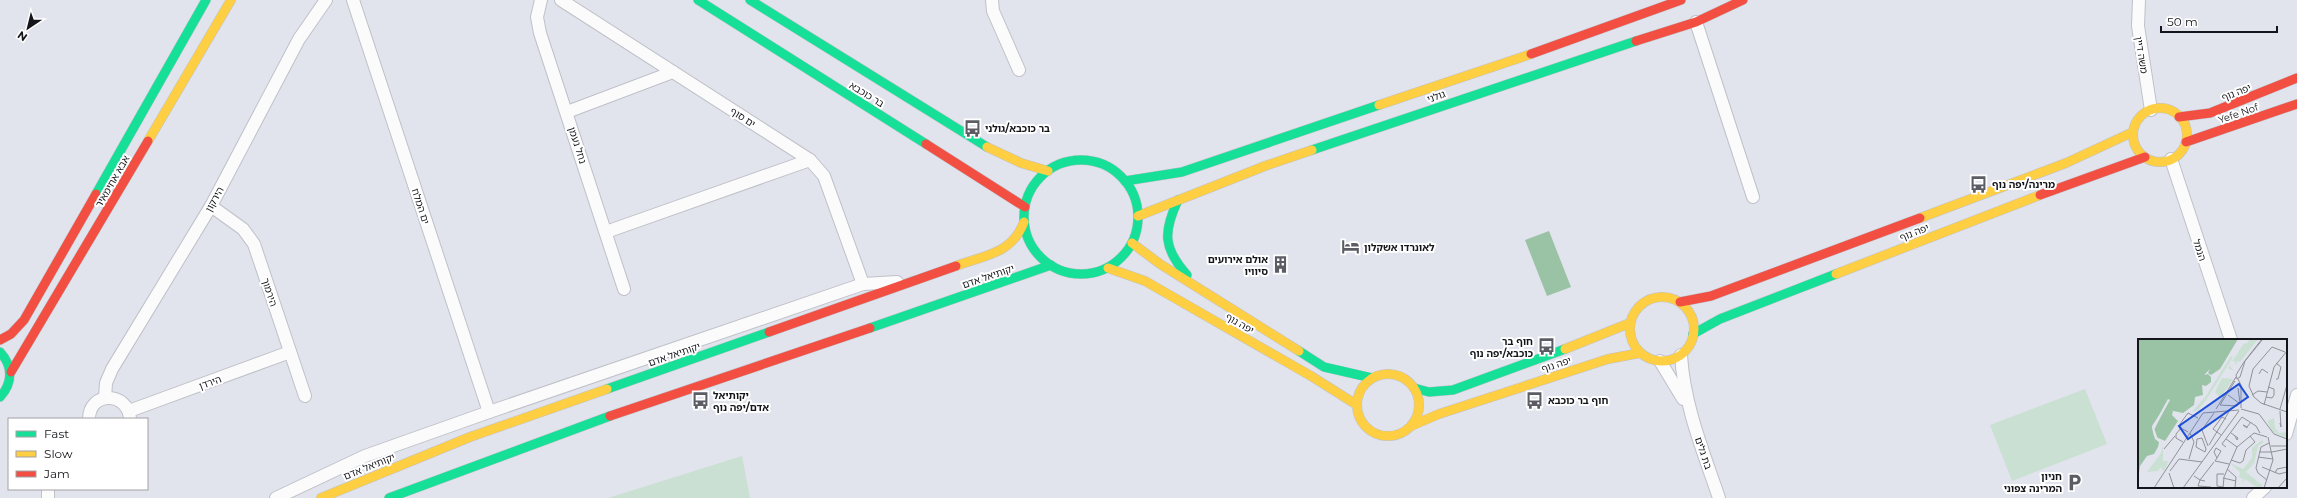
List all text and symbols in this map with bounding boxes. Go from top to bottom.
north arrow [8,8,48,48]
scale bar [2161,8,2277,34]
text: 50 m [2167,14,2198,29]
text: N [15,28,30,44]
street label: משה דיין [2132,36,2151,75]
street label: בר כוכבא [847,79,887,110]
street label: יפה נוף [2220,81,2253,104]
street label: גולני [1425,87,1447,106]
street label: Yefe Nof [2216,100,2260,126]
street label: ים סוף [728,104,758,130]
bus stop icon: בר כוכבא/גולני [962,118,982,138]
place label: בר כוכבא/גולני [985,122,1050,135]
street label: נחל נעמן [565,125,590,165]
street label: אבא אחימאיר [92,153,132,209]
bus stop icon: מרינה/יפה נוף [1969,174,1989,194]
place label: מרינה/יפה נוף [1992,178,2055,191]
street label: הירקון [202,184,227,214]
street label: ים המלח [409,187,432,226]
street label: יפה נוף [1898,221,1931,244]
hotel icon: לאונרדו אשקלון [1341,237,1361,257]
street label: הנמל [2190,238,2209,263]
place label: לאונרדו אשקלון [1364,241,1435,254]
place label: אולם אירועים סיוויו [1208,253,1268,278]
building icon: אולם אירועים סיוויו [1271,255,1291,275]
street label: יקותיאל אדם [960,261,1016,291]
street label: הירמוך [259,276,280,308]
street label: יפה נוף [1223,310,1256,337]
place label: חוף בר כוכבא/יפה נוף [1470,335,1533,360]
bus stop icon: חוף בר כוכבא/יפה נוף [1536,337,1556,357]
street label: יקותיאל אדם [646,339,702,369]
inset map [2138,339,2287,488]
street label: יפה נוף [1540,354,1573,375]
street label: הירדן [197,372,223,393]
place label: יקותיאל אדם/יפה נוף [713,389,769,414]
bus stop icon: חוף בר כוכבא [1525,390,1545,410]
bus stop icon: יקותיאל אדם/יפה נוף [690,391,710,411]
place label: חוף בר כוכבא [1548,394,1608,407]
legend [8,418,148,490]
text: Fast [44,426,69,441]
street label: בת גלים [1692,435,1715,471]
text: Slow [44,446,73,461]
street label: יקותיאל אדם [342,450,397,483]
text: Jam [43,466,70,481]
place label: חניון המרינה צפוני [2004,470,2062,495]
parking icon: חניון המרינה צפוני [2065,472,2085,492]

